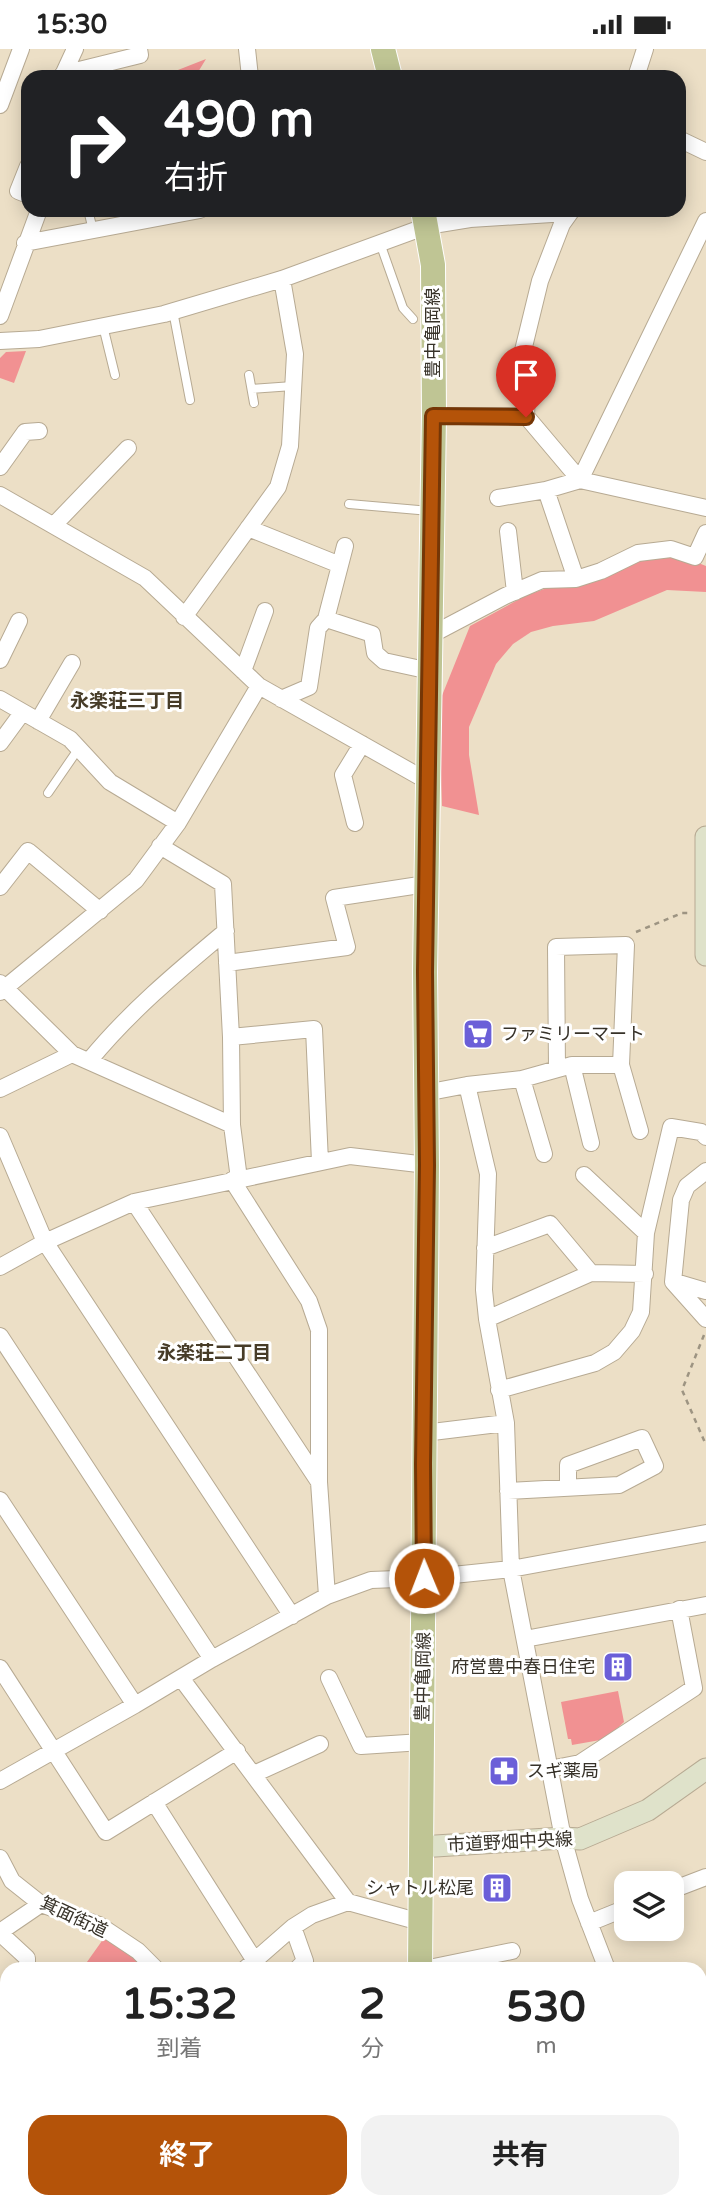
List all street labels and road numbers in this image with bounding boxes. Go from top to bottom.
street label: 豊中亀岡線 [422,288,444,378]
street label: 豊中亀岡線 [411,1632,435,1722]
street label: 市道野畑中央線 [447,1828,573,1856]
street label: 箕面街道 [37,1892,111,1942]

